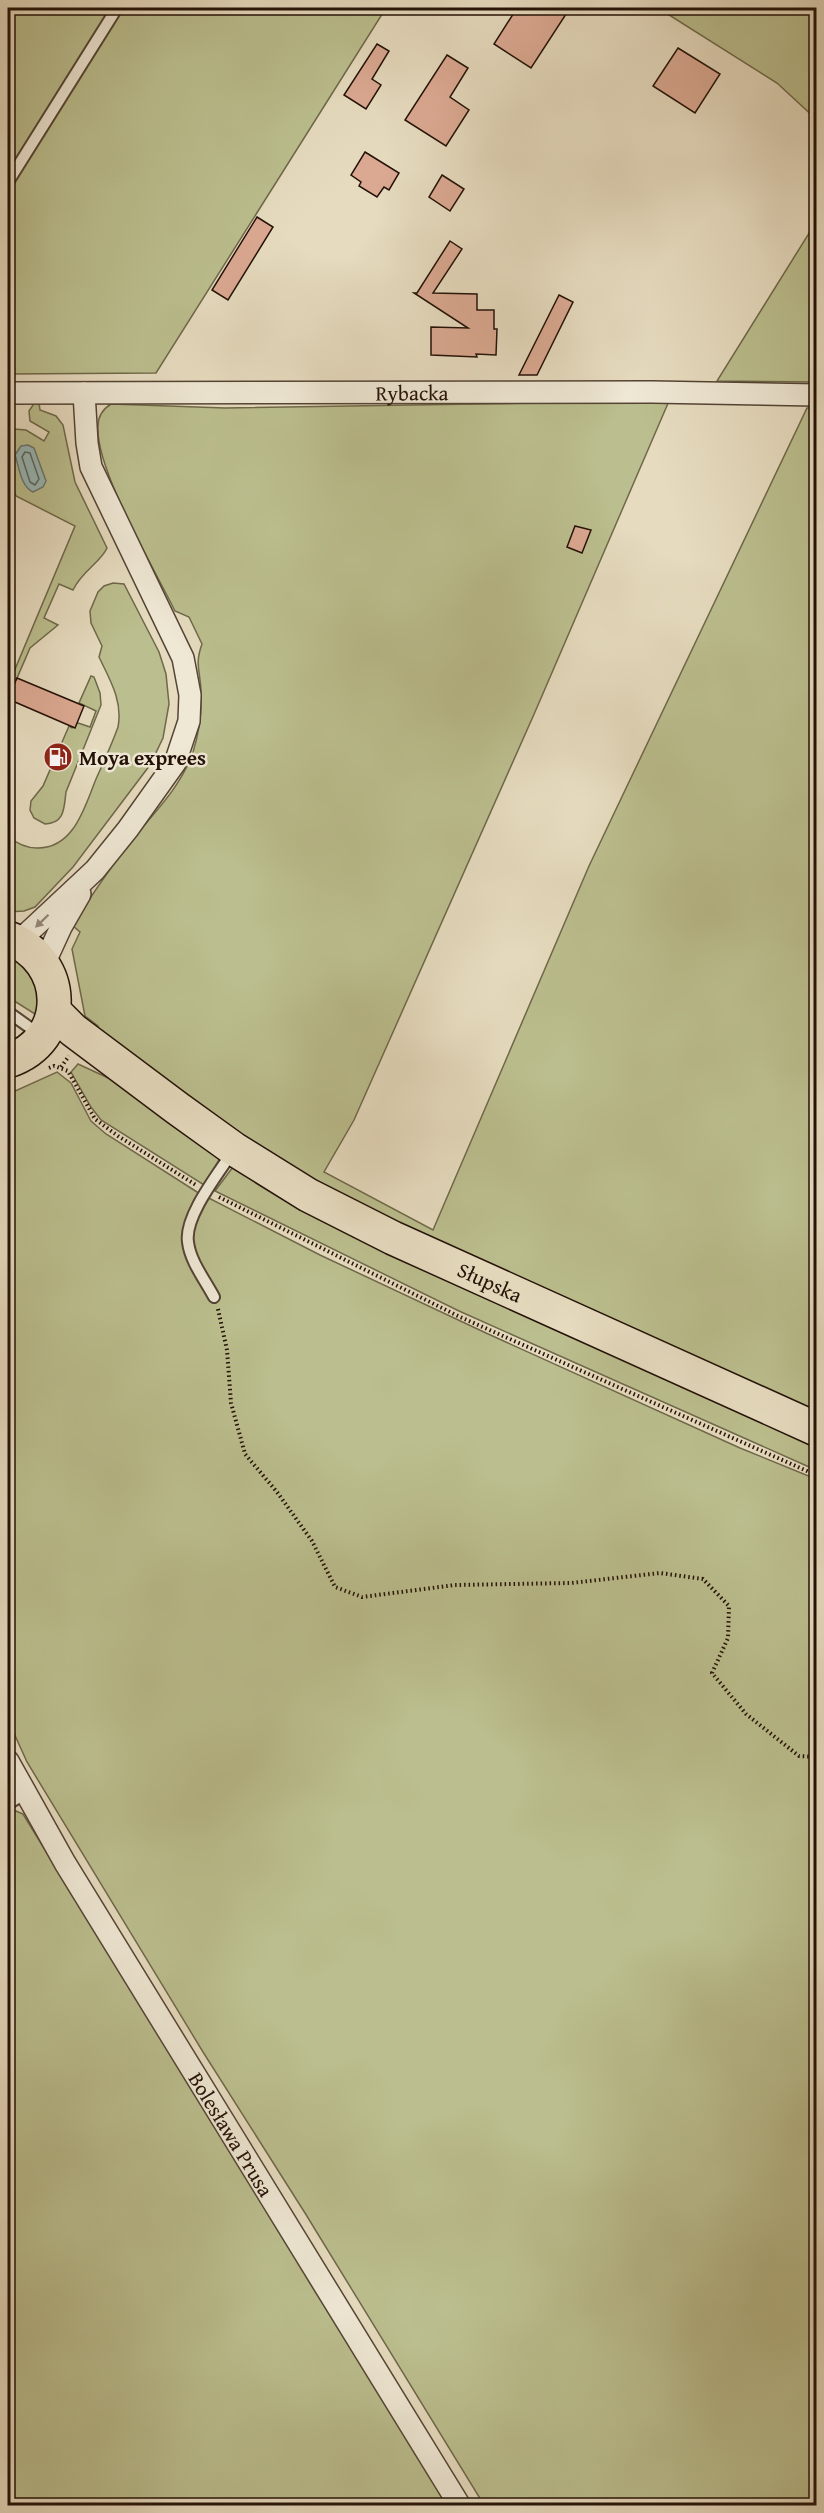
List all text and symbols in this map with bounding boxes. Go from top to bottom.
street label: Rybacka [375,377,449,408]
fuel station icon: Moya exprees [42,741,74,773]
place label: Moya exprees [79,742,206,773]
one-way arrow [34,914,49,928]
street label: Słupska [453,1254,528,1310]
street label: Bolesława Prusa [181,2066,282,2202]

